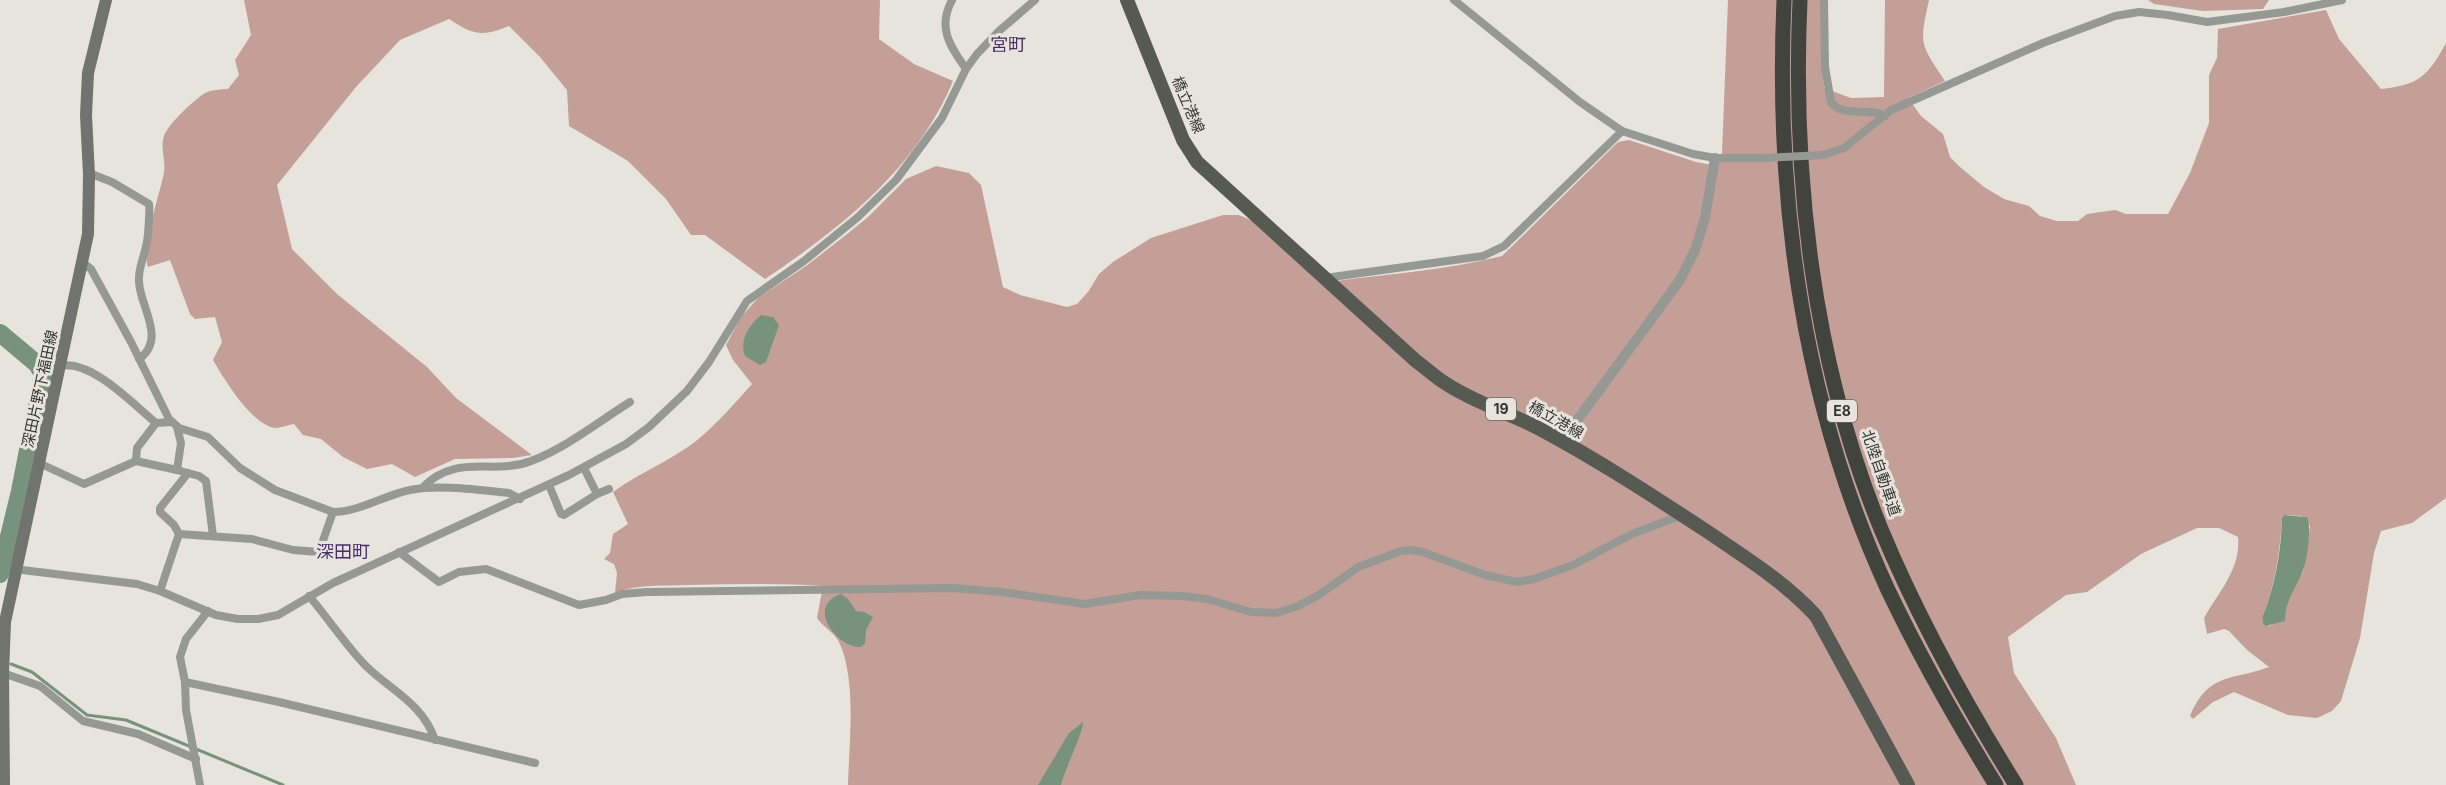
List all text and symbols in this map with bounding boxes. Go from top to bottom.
district label: 宮町 [990,34,1026,55]
street label: 橋立港線 [1168,73,1209,136]
street label: 深田片野下福田線 [18,328,61,450]
street label: 橋立港線 [1525,397,1587,442]
road number: 19 [1486,398,1516,420]
road number: E8 [1827,400,1857,422]
street label: 北陸自動車道 [1858,427,1905,518]
district label: 深田町 [316,541,370,562]

